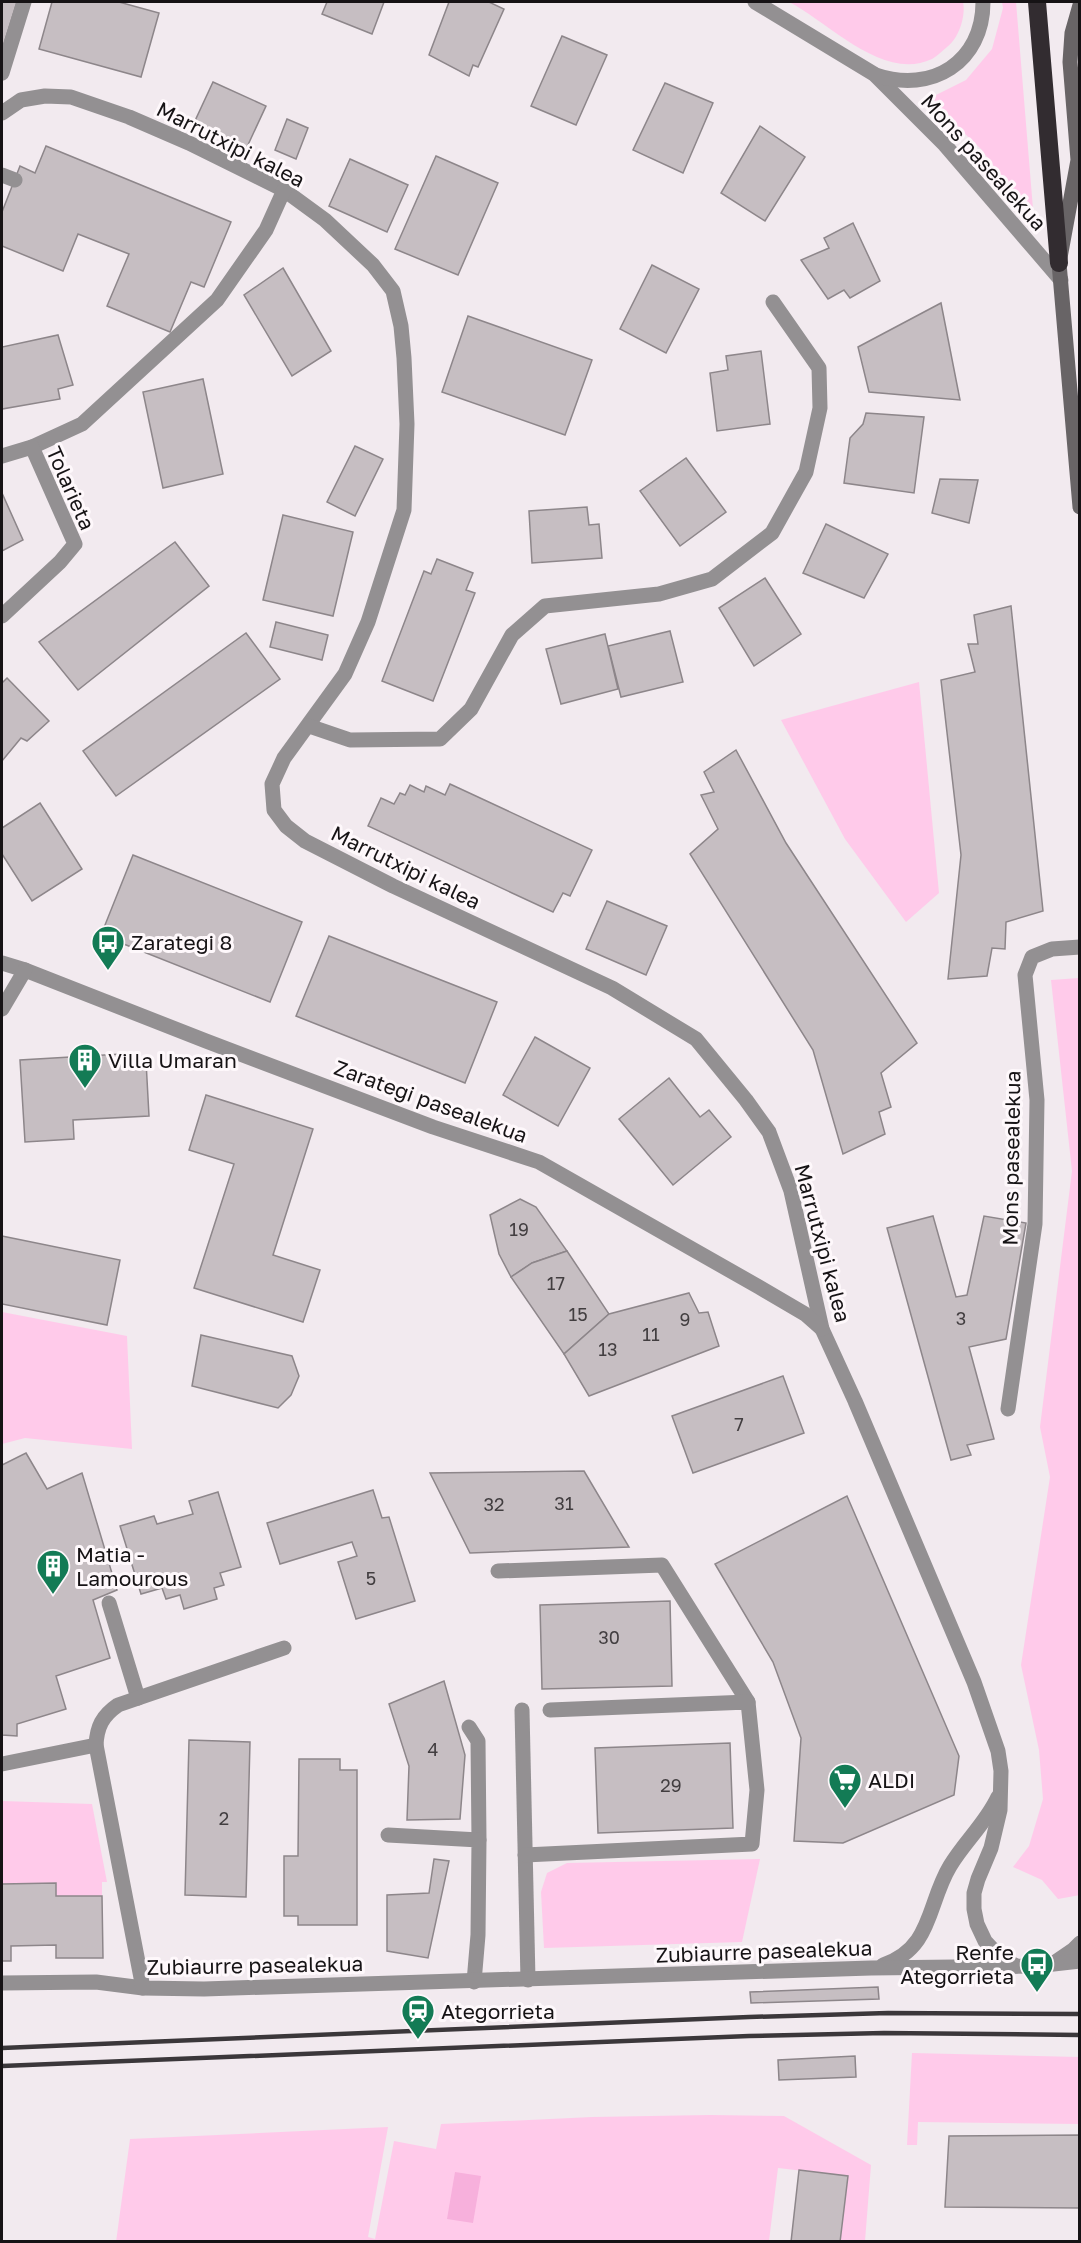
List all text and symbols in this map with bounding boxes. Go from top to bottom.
street label: Mons pasealekua [916,88,1052,236]
street label: Marrutxipi kalea [153,95,309,193]
street label: Tolarieta [41,442,101,534]
street label: Marrutxipi kalea [327,820,485,914]
bus stop icon: Zarategi 8 [90,924,126,971]
place label: Zarategi 8 [131,929,232,955]
building icon: Villa Umaran [67,1042,103,1089]
place label: Villa Umaran [108,1047,237,1073]
street label: Zarategi pasealekua [331,1054,531,1148]
street label: Mons pasealekua [996,1070,1026,1246]
street label: Marrutxipi kalea [789,1161,857,1325]
house number: 19 [509,1218,529,1240]
house number: 17 [547,1272,565,1294]
house number: 15 [568,1303,588,1325]
house number: 3 [956,1307,966,1329]
house number: 9 [680,1308,690,1330]
house number: 11 [642,1323,660,1345]
house number: 13 [598,1338,618,1360]
house number: 7 [734,1413,744,1435]
house number: 31 [554,1492,574,1514]
house number: 32 [484,1493,504,1515]
place label: Matia - Lamourous [76,1541,188,1591]
building icon: Matia - Lamourous [35,1548,71,1595]
house number: 5 [366,1567,376,1589]
house number: 30 [598,1626,620,1648]
house number: 4 [428,1738,439,1760]
supermarket icon: ALDI [827,1762,863,1809]
place label: ALDI [868,1767,915,1793]
house number: 29 [660,1774,682,1796]
house number: 2 [219,1807,229,1829]
street label: Zubiaurre pasealekua [655,1934,873,1968]
place label: Renfe Ategorrieta [900,1939,1014,1989]
bus stop icon: Renfe Ategorrieta [1019,1946,1055,1993]
street label: Zubiaurre pasealekua [146,1950,364,1980]
station icon: Ategorrieta [400,1993,436,2040]
place label: Ategorrieta [441,1998,555,2024]

